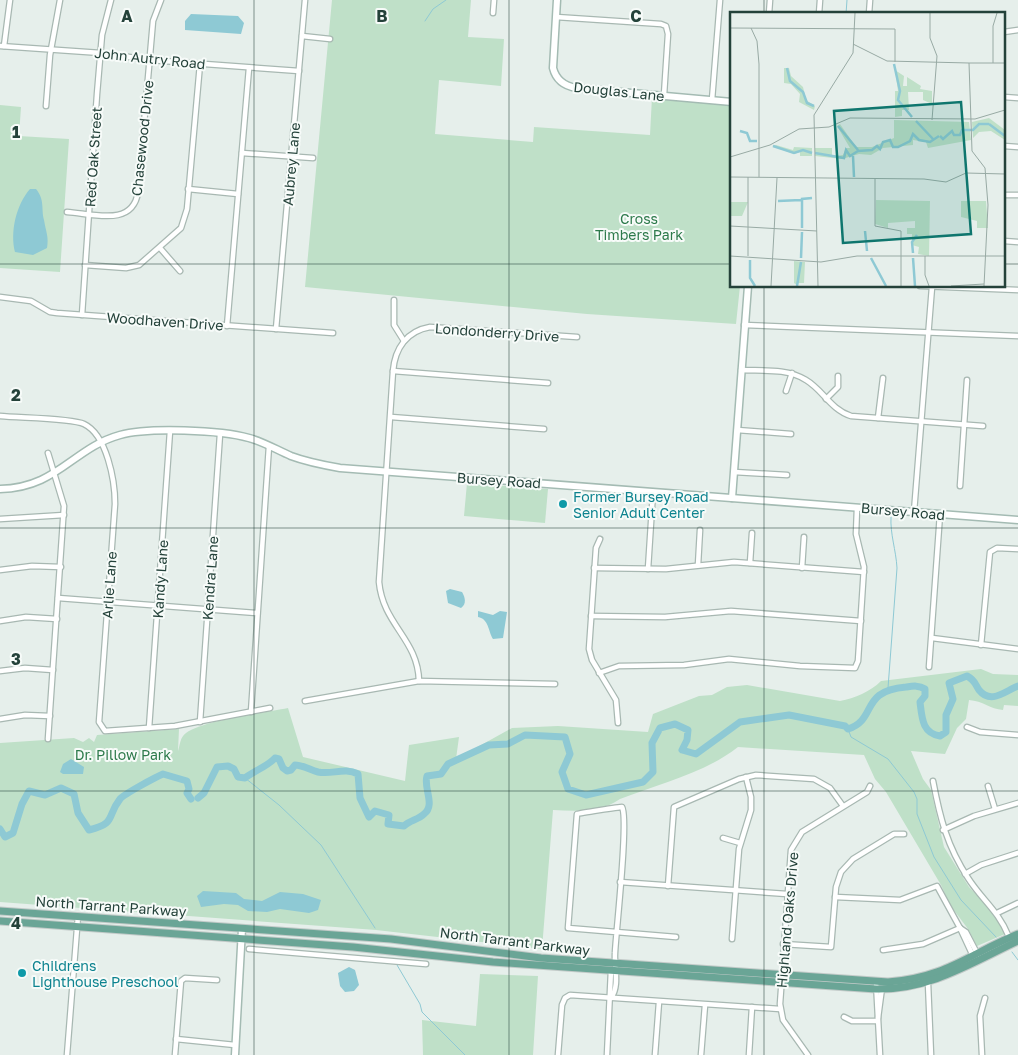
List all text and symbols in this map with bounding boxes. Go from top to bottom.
text: A [121,6,133,26]
text: B [376,6,388,26]
text: C [630,6,642,26]
inset map [730,12,1006,288]
street label: John Autry Road [94,44,206,72]
street label: Douglas Lane [573,78,665,104]
street label: Chasewood Drive [127,79,157,197]
street label: Red Oak Street [81,106,105,208]
text: 1 [12,122,20,142]
street label: Aubrey Lane [279,122,303,206]
park label: Cross Timbers Park [595,210,683,243]
street label: Woodhaven Drive [106,308,224,334]
street label: Londonderry Drive [434,319,560,345]
text: 2 [11,385,21,405]
street label: Bursey Road [456,469,542,491]
place label: Former Bursey Road Senior Adult Center [573,488,709,521]
marker: Former Bursey Road Senior Adult Center [557,498,569,510]
street label: Bursey Road [860,499,946,523]
street label: Kendra Lane [199,535,221,621]
street label: Kandy Lane [149,539,171,619]
street label: Arlie Lane [98,551,120,619]
text: 3 [11,649,21,669]
park label: Dr. Pillow Park [75,746,171,763]
street label: Highland Oaks Drive [773,851,801,989]
street label: North Tarrant Parkway [35,892,187,920]
text: 4 [11,913,21,933]
street label: North Tarrant Parkway [439,923,591,959]
place label: Childrens Lighthouse Preschool [32,957,178,990]
marker: Childrens Lighthouse Preschool [16,967,28,979]

